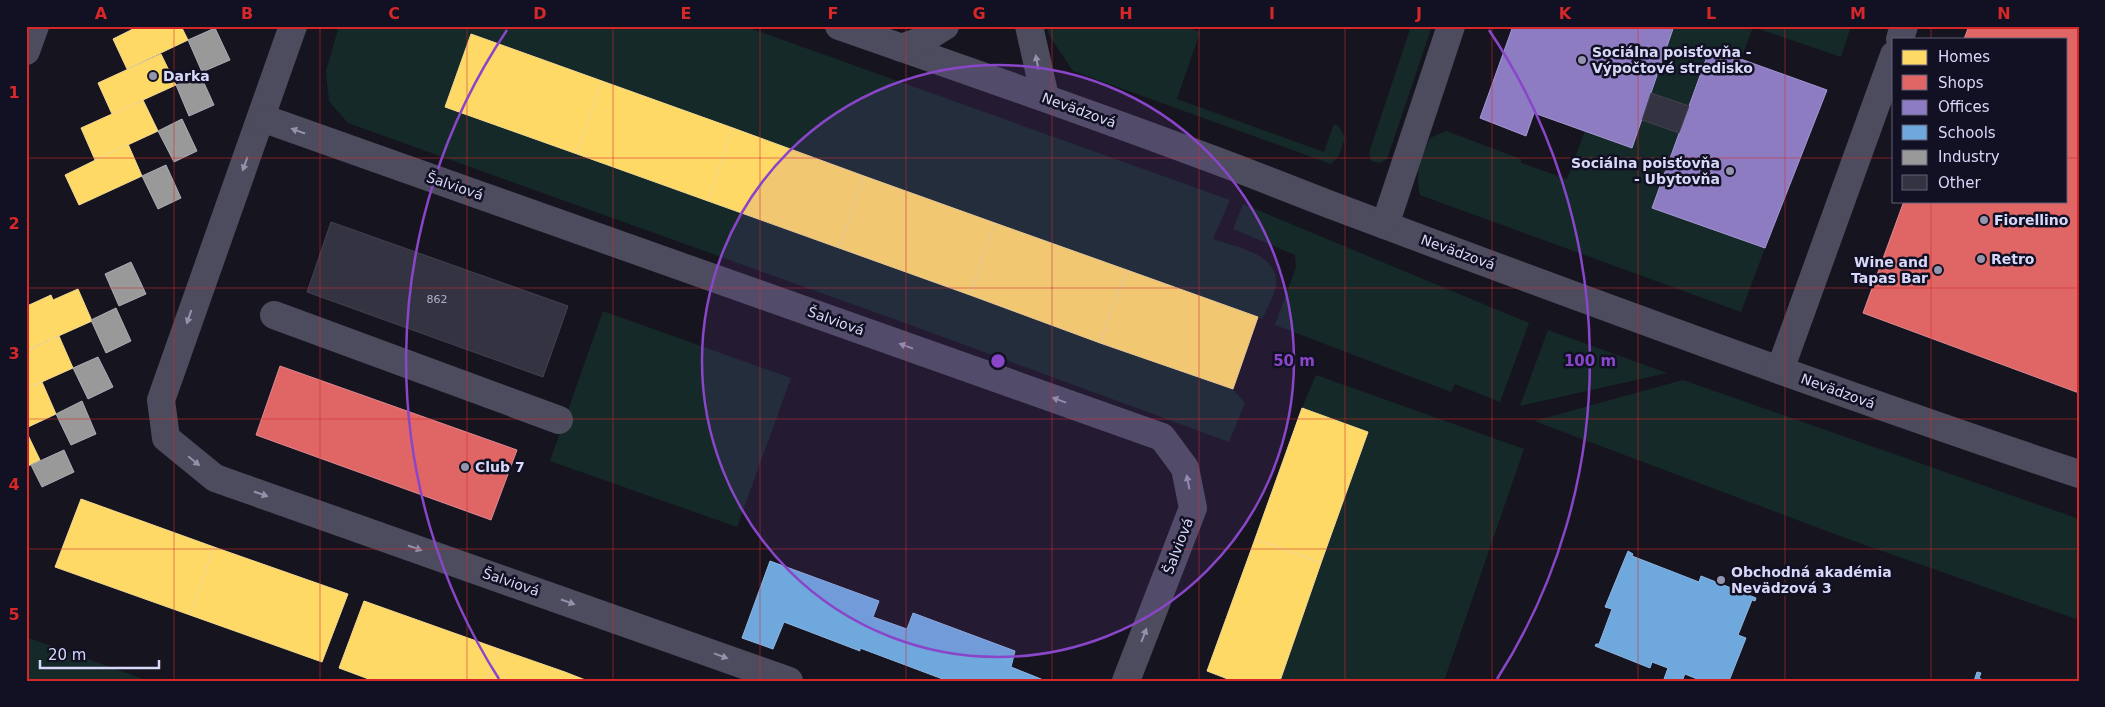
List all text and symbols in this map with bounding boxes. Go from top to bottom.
text: A [95,4,108,23]
text: B [241,4,253,23]
text: C [388,4,400,23]
text: D [533,4,547,23]
text: E [681,4,691,23]
text: F [828,4,838,23]
text: G [972,4,986,23]
text: H [1119,4,1133,23]
text: I [1269,4,1275,23]
text: J [1415,4,1422,23]
text: K [1559,4,1572,23]
text: L [1706,4,1716,23]
text: M [1850,4,1866,23]
text: N [1997,4,2011,23]
legend [1892,38,2068,202]
place label: Sociálna poisťovňa - Výpočtové stredisko [1592,44,1753,76]
text: Homes [1938,48,1990,66]
one-way arrow [1033,53,1041,69]
marker: Sociálna poisťovňa - Výpočtové stredisko [1576,54,1588,66]
place label: Darka [163,68,210,84]
marker: Darka [147,70,159,82]
text: Shops [1938,74,1984,92]
text: 1 [8,83,20,102]
street label: Nevädzová [1040,89,1118,131]
text: Offices [1938,98,1990,116]
text: Schools [1938,124,1996,142]
one-way arrow [291,127,306,134]
text: Industry [1938,148,2000,166]
place label: Sociálna poisťovňa - Ubytovňa [1571,155,1720,187]
one-way arrow [241,157,249,172]
marker: Sociálna poisťovňa - Ubytovňa [1724,165,1736,177]
street label: Šalviová [425,168,486,203]
text: Other [1938,174,1981,192]
place label: Fiorellino [1994,212,2069,228]
text: 2 [8,214,20,233]
marker: Fiorellino [1978,214,1990,226]
street label: Nevädzová [1419,231,1497,273]
place label: Retro [1991,251,2035,267]
marker: Retro [1975,253,1987,265]
place label: Wine and Tapas Bar [1851,254,1928,286]
marker: Wine and Tapas Bar [1932,264,1944,276]
house number: 862 [427,293,448,306]
street label: Šalviová [806,302,867,339]
one-way arrow [185,309,193,324]
one-way arrow [898,342,913,350]
text: 3 [8,344,20,363]
centre of rings [989,352,1007,370]
text: 50 m [1273,352,1315,370]
text: 100 m [1564,352,1616,370]
street label: Nevädzová [1799,370,1877,412]
one-way arrow [1051,396,1066,404]
one-way arrow [187,455,200,466]
place label: Club 7 [475,459,525,475]
marker: Club 7 [459,461,471,473]
text: 4 [8,475,20,494]
one-way arrow [1184,475,1192,490]
one-way arrow [254,491,269,498]
street label: Šalviová [1159,515,1196,576]
one-way arrow [407,545,422,552]
street label: Šalviová [481,564,542,599]
place label: Obchodná akadémia Nevädzová 3 [1731,564,1892,596]
marker: Obchodná akadémia Nevädzová 3 [1715,574,1727,586]
one-way arrow [561,598,576,606]
text: 5 [8,605,20,624]
one-way arrow [1140,627,1148,642]
scale bar [40,637,159,669]
text: 20 m [48,646,86,664]
one-way arrow [714,652,729,660]

